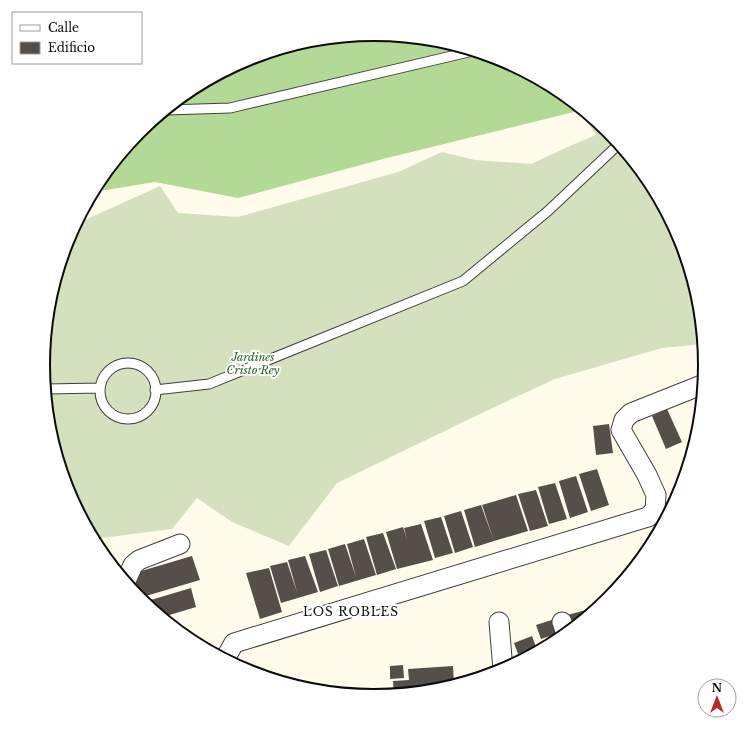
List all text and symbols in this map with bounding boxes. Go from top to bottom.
legend [12,12,142,64]
text: Calle [48,20,79,35]
text: Edificio [48,40,95,55]
park label: Jardines Cristo Rey [227,350,280,377]
district label: LOS ROBLES [303,604,399,619]
north arrow [697,678,737,718]
text: N [712,681,723,695]

